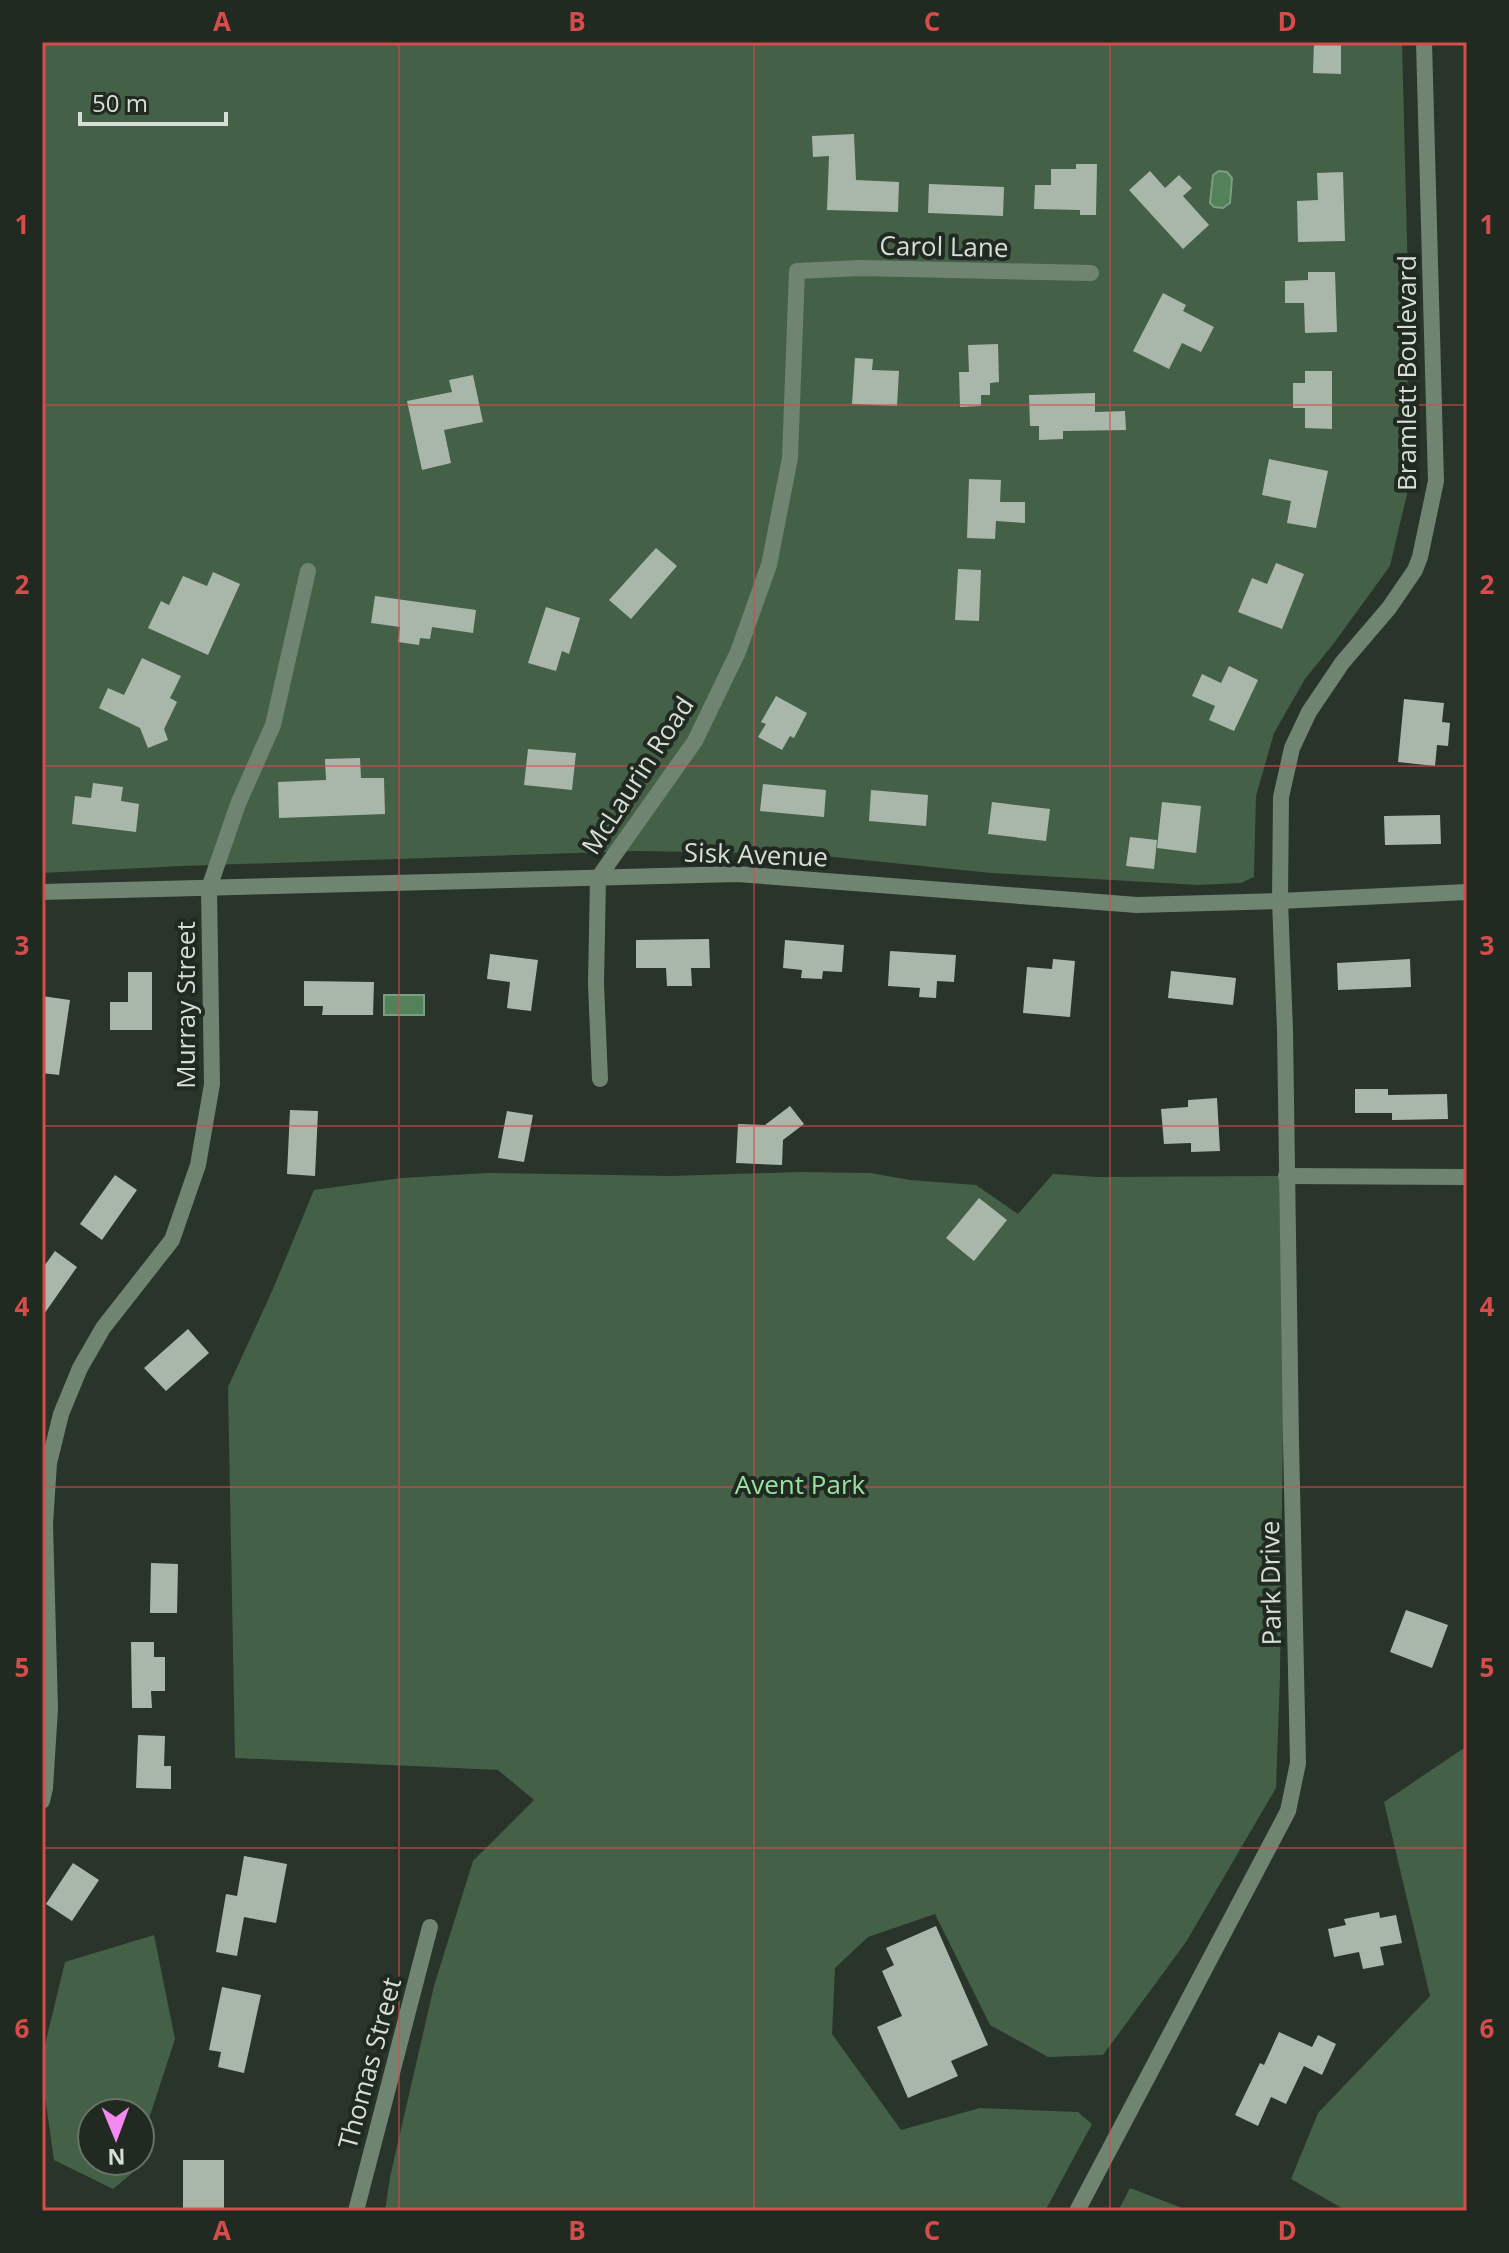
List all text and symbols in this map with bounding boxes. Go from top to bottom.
text: A [213,3,231,39]
text: B [568,3,586,39]
text: C [924,3,940,39]
text: D [1277,3,1297,39]
scale bar [80,76,226,126]
text: 50 m [92,86,148,119]
text: 1 [15,206,29,242]
text: 1 [1480,206,1494,242]
street label: Carol Lane [879,227,1009,265]
street label: Bramlett Boulevard [1388,255,1424,491]
text: 2 [15,566,30,602]
text: 2 [1480,566,1495,602]
street label: McLaurin Road [572,689,702,861]
street label: Sisk Avenue [683,833,829,875]
street label: Murray Street [167,921,203,1089]
text: 3 [15,927,29,963]
text: 3 [1480,927,1494,963]
text: 4 [15,1288,30,1324]
text: 4 [1480,1288,1495,1324]
park label: Avent Park [735,1466,866,1502]
street label: Park Drive [1251,1520,1289,1646]
text: 5 [15,1649,29,1685]
text: 5 [1480,1649,1494,1685]
street label: Thomas Street [329,1973,409,2153]
text: 6 [15,2010,30,2046]
text: 6 [1480,2010,1495,2046]
north arrow [76,2097,156,2177]
text: N [107,2143,126,2173]
text: A [213,2212,231,2248]
text: B [568,2212,586,2248]
text: C [924,2212,940,2248]
text: D [1277,2212,1297,2248]

